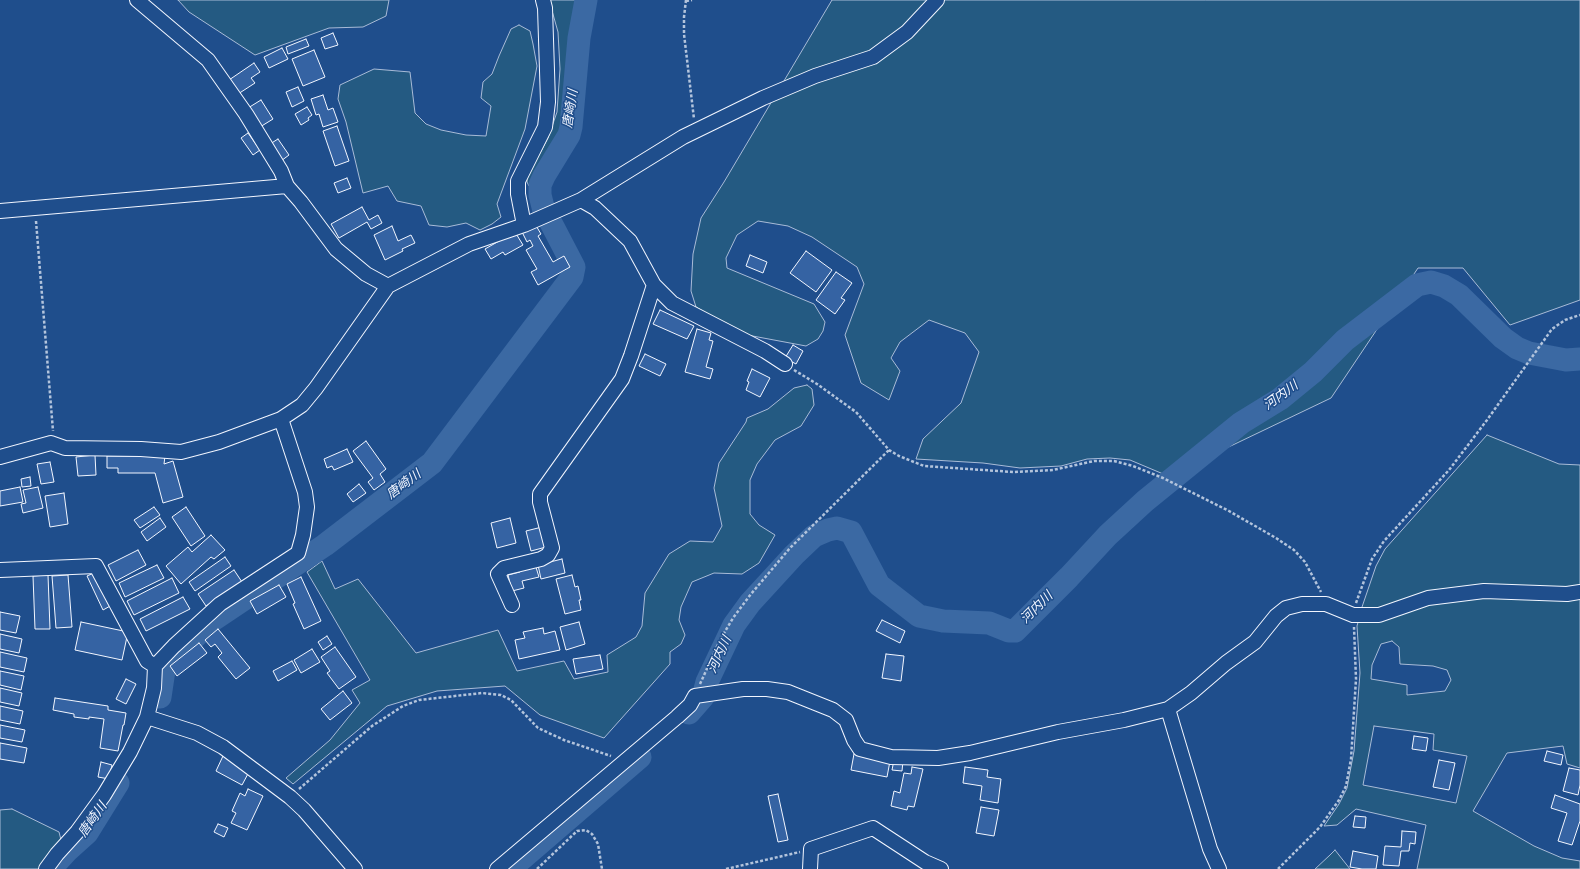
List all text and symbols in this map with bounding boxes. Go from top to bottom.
water label: 唐崎川 [560,89,582,129]
water label: 河内川 [1261,378,1301,414]
water label: 唐崎川 [384,467,424,503]
water label: 河内川 [1018,589,1056,627]
water label: 河内川 [705,634,735,676]
water label: 唐崎川 [75,800,111,840]

